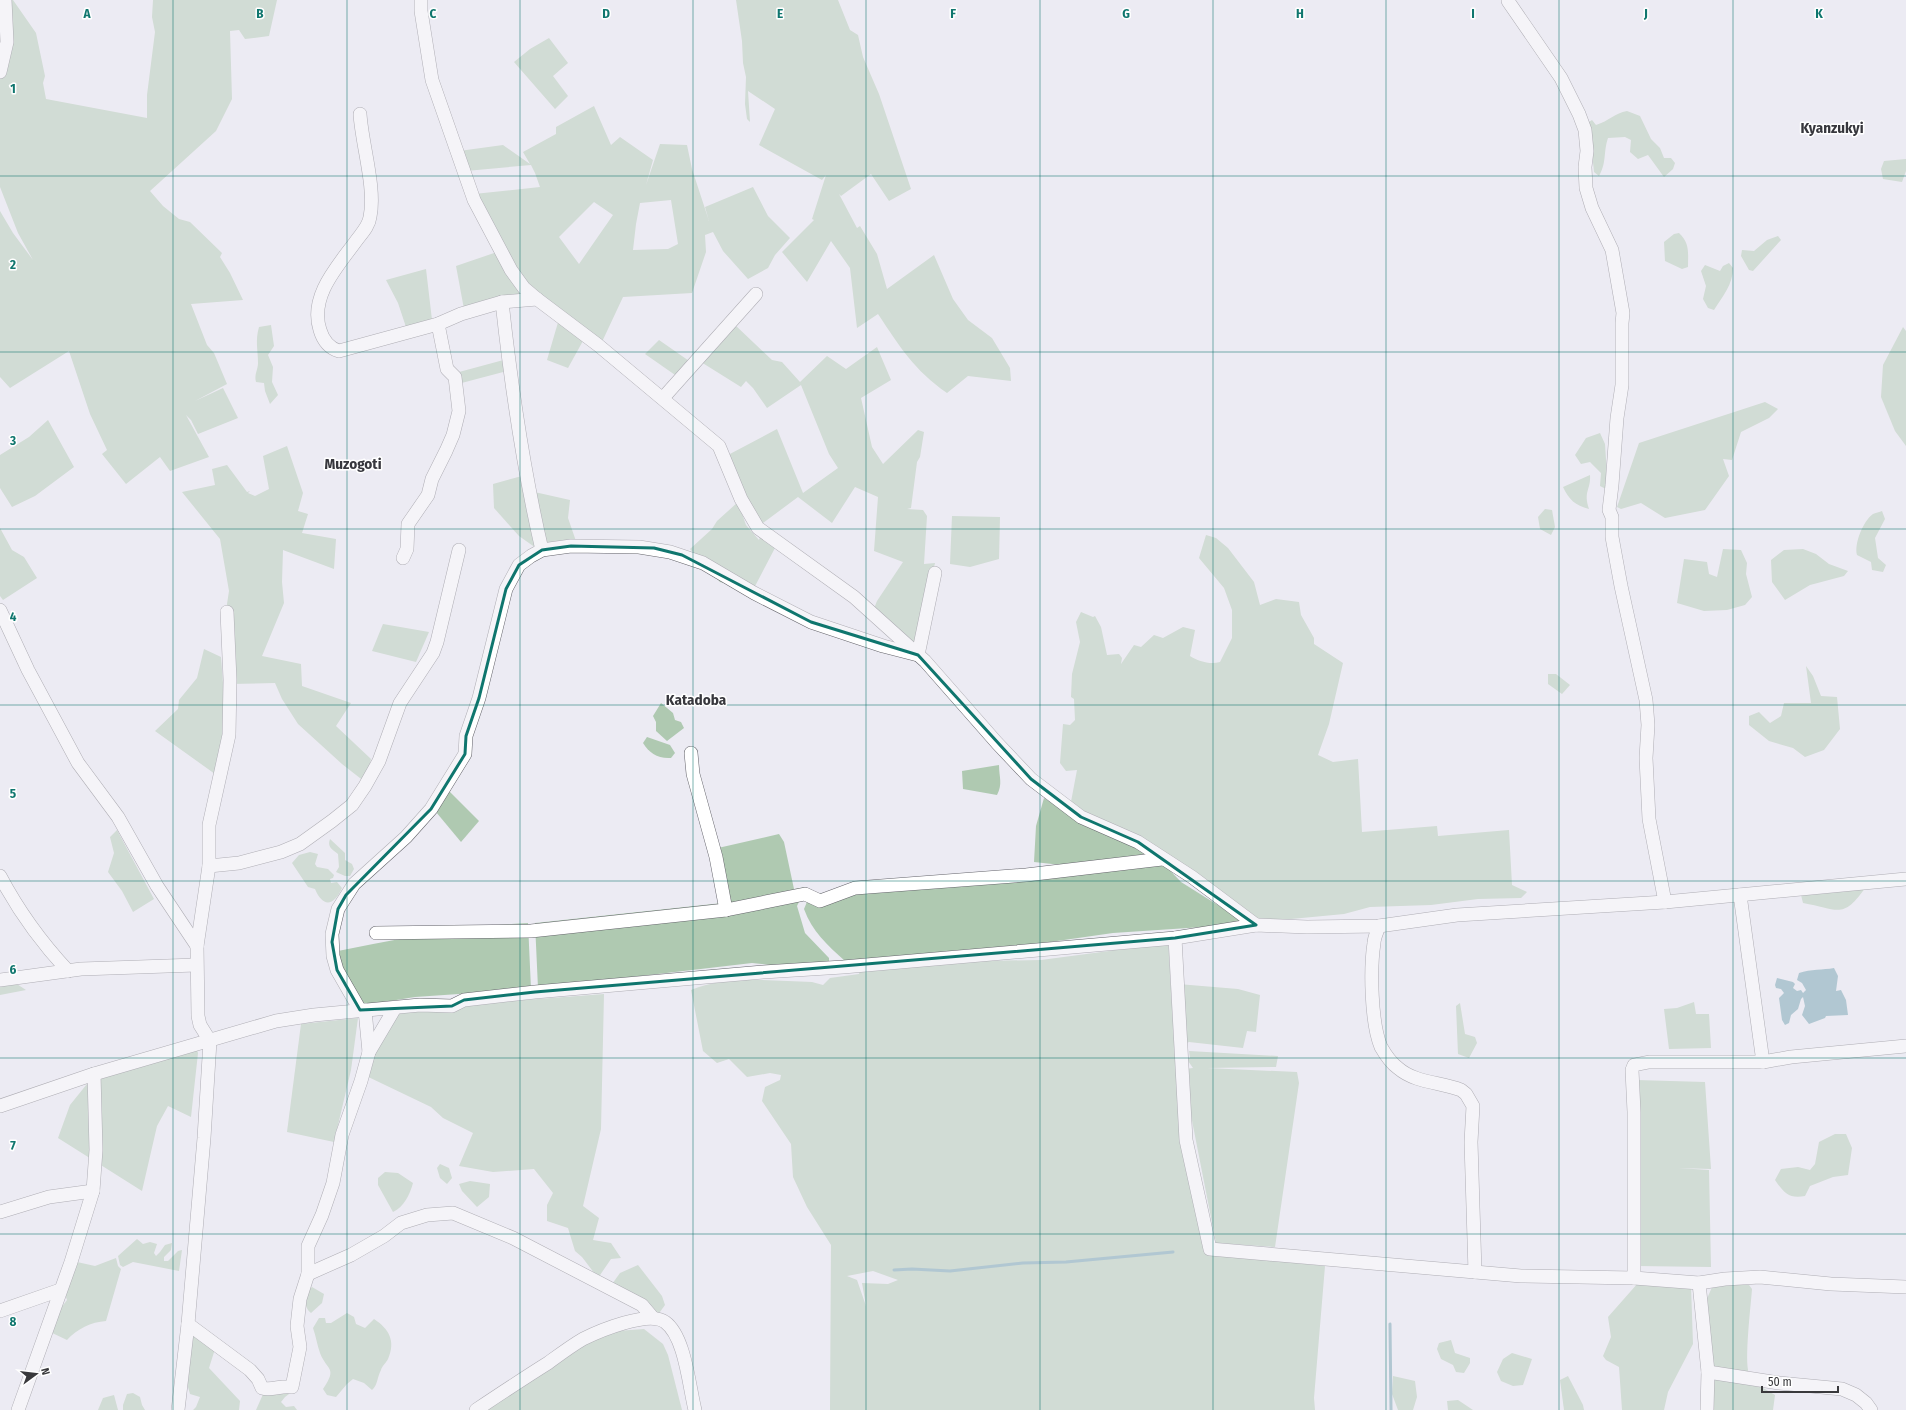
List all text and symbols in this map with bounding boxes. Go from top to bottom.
text: A [82,6,91,21]
text: B [256,6,264,21]
text: C [430,6,437,21]
text: D [602,6,610,21]
text: E [777,6,783,21]
text: F [950,6,956,21]
text: G [1122,6,1130,21]
text: H [1296,6,1304,21]
text: I [1471,6,1475,21]
text: J [1643,6,1648,21]
text: K [1815,6,1823,21]
text: 1 [10,81,16,96]
district label: Kyanzukyi [1800,119,1864,137]
text: 2 [9,257,16,272]
text: 3 [9,433,16,448]
district label: Muzogoti [324,455,382,473]
text: 4 [10,609,17,624]
district label: Katadoba [666,691,727,709]
text: 5 [10,786,16,801]
text: 6 [10,962,17,977]
text: 7 [10,1138,16,1153]
text: 8 [10,1314,17,1329]
north arrow [16,1354,56,1394]
text: N [38,1367,52,1376]
scale bar [1762,1368,1838,1394]
text: 50 m [1768,1375,1792,1389]

